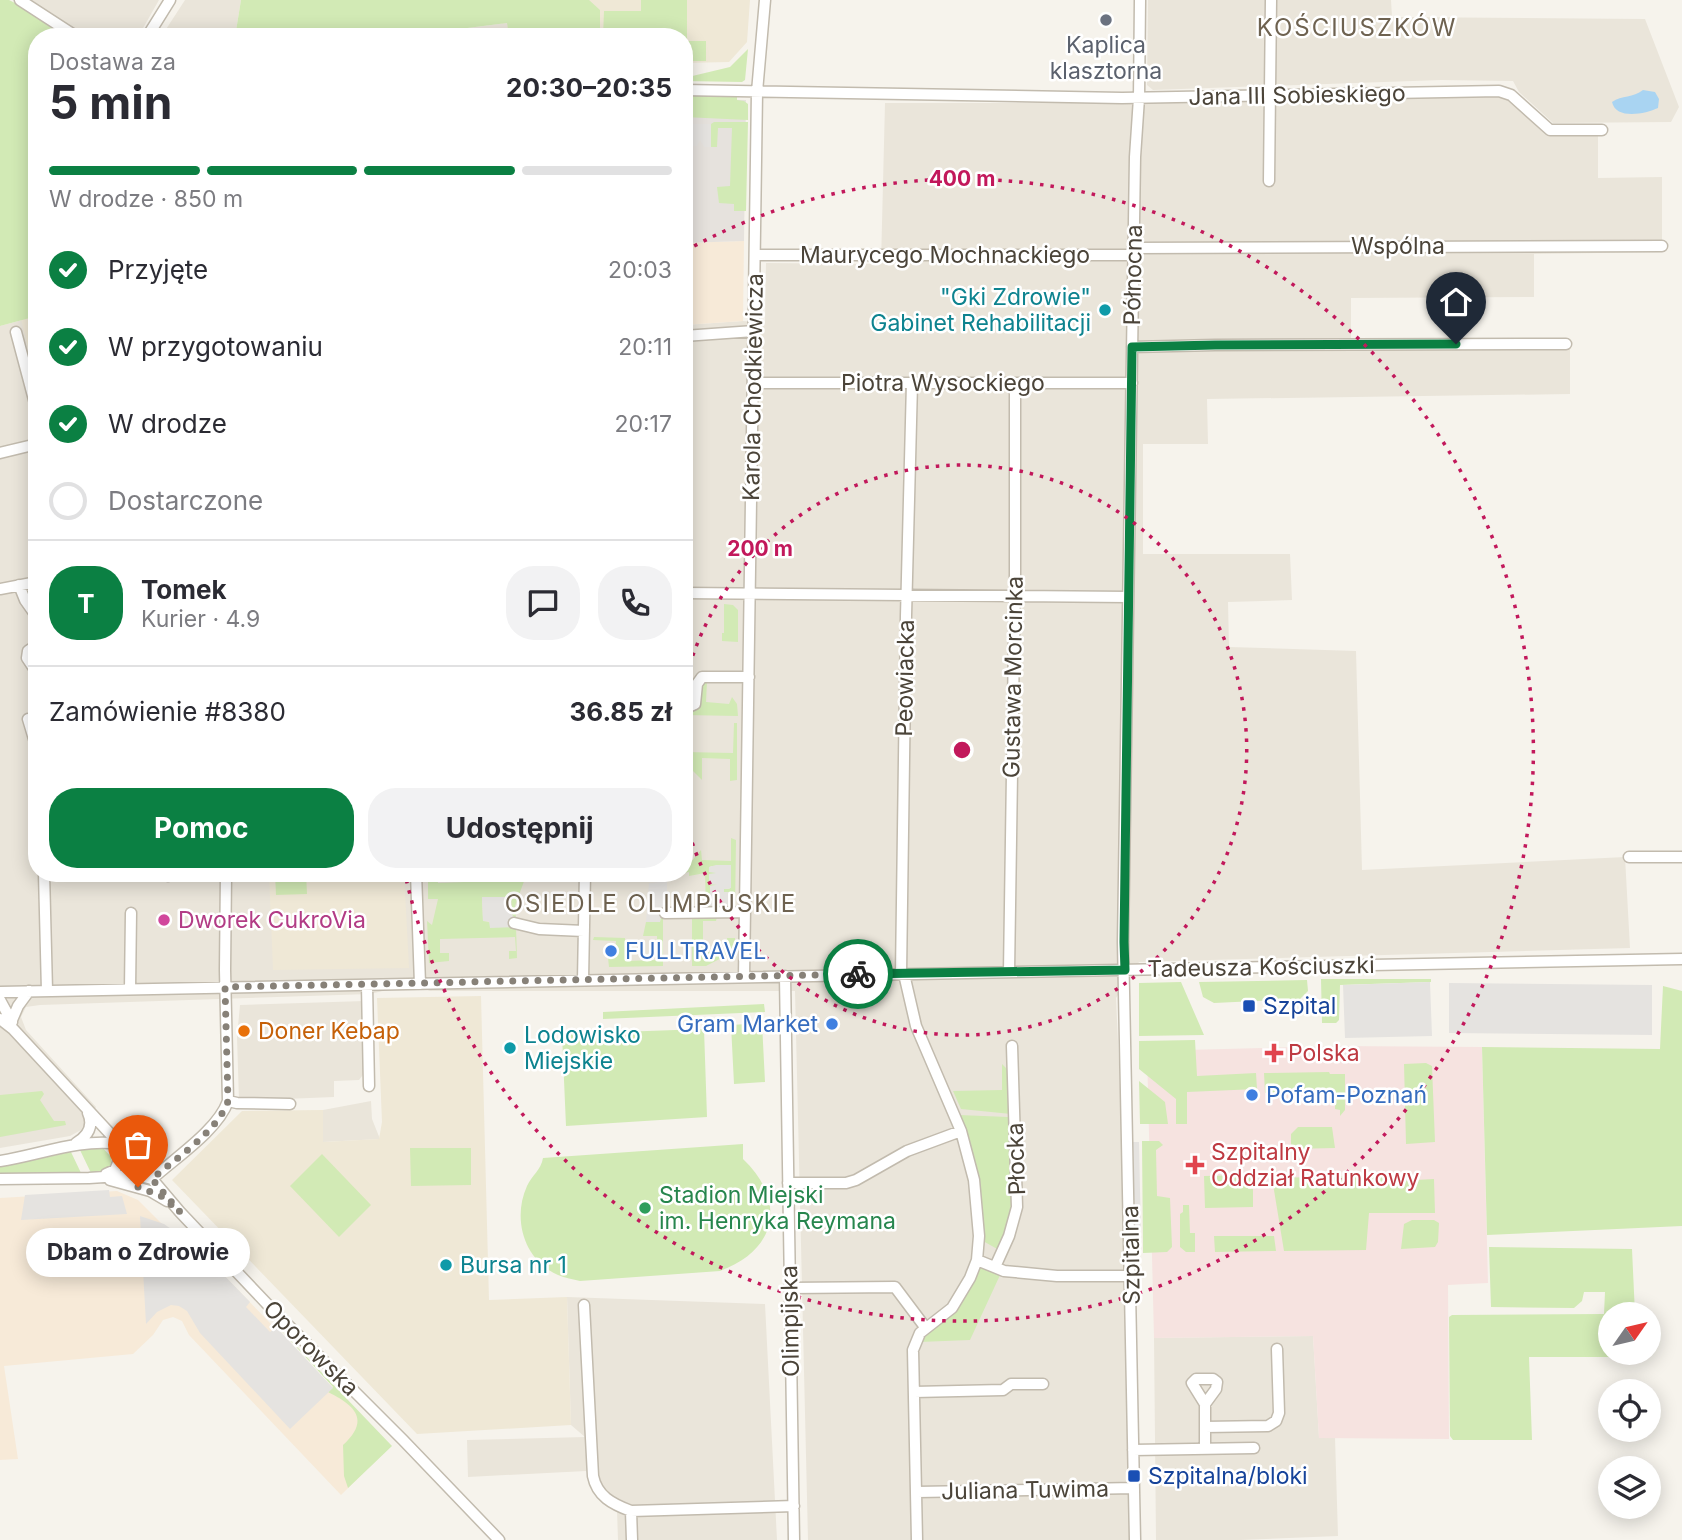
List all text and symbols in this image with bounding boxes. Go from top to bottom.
marker: Kaplica klasztorna [1098,12,1114,28]
district label: KOŚCIUSZKÓW [1257,13,1457,42]
place label: Kaplica klasztorna [1050,31,1162,85]
text: Dostawa za [49,48,176,76]
text: 20:30–20:35 [506,72,672,103]
text: 5 min [49,74,172,130]
street label: Jana III Sobieskiego [1188,79,1406,111]
text: 400 m [929,166,995,191]
text: W drodze · 850 m [49,185,243,213]
street label: Północna [1118,224,1148,326]
street label: Wspólna [1351,232,1445,260]
street label: Maurycego Mochnackiego [800,241,1090,269]
icon: check [49,251,87,289]
text: Przyjęte [108,254,208,285]
text: 20:03 [608,256,672,284]
pin [1426,272,1486,344]
street label: Karola Chodkiewicza [737,273,769,501]
place label: "Gki Zdrowie" Gabinet Rehabilitacji [870,283,1091,337]
icon: home [1437,283,1475,321]
marker: "Gki Zdrowie" Gabinet Rehabilitacji [1097,302,1113,318]
icon: check [49,328,87,366]
text: W przygotowaniu [108,331,323,362]
text: 20:11 [618,333,672,361]
street label: Piotra Wysockiego [841,369,1045,397]
icon: check [49,405,87,443]
text: W drodze [108,408,227,439]
text: 20:17 [614,410,672,438]
text: Dostarczone [108,485,263,516]
text: 200 m [727,536,793,561]
button: chat [506,566,580,640]
button: phone [598,566,672,640]
text: Tomek [141,574,227,605]
street label: Gustawa Morcinka [997,576,1029,778]
text: T [77,588,95,619]
text: Kurier · 4.9 [141,605,260,633]
street label: Peowiacka [890,619,920,737]
text: Zamówienie #8380 [49,696,286,727]
text: 36.85 zł [570,696,672,727]
centre of rings [950,738,974,762]
button: Pomoc [49,788,354,868]
button: Udostępnij [368,788,672,868]
district label: OSIEDLE OLIMPIJSKIE [505,889,797,918]
place label: Dworek CukroVia [178,906,366,934]
marker: Dworek CukroVia [156,912,172,928]
place label: FULLTRAVEL [625,937,766,965]
courier [823,939,893,1009]
marker: FULLTRAVEL [603,943,619,959]
street label: Tadeusza Kościuszki [1147,951,1375,983]
icon: bike [839,955,877,993]
place label: Szpital [1263,992,1336,1020]
marker: Szpital [1241,998,1257,1014]
place label: Gram Market [677,1010,818,1038]
marker: Gram Market [824,1016,840,1032]
place label: Doner Kebap [258,1017,400,1045]
place label: Lodowisko Miejskie [524,1021,641,1075]
marker: Doner Kebap [236,1023,252,1039]
place label: Polska [1288,1039,1360,1067]
marker: Lodowisko Miejskie [502,1040,518,1056]
marker: Polska [1266,1045,1282,1061]
place label: Pofam-Poznań [1266,1081,1427,1109]
marker: Pofam-Poznań [1244,1087,1260,1103]
pin [108,1115,168,1187]
street label: Płocka [1001,1122,1031,1196]
icon: bag [119,1126,157,1164]
place label: Szpitalny Oddział Ratunkowy [1211,1138,1420,1192]
marker: Szpitalny Oddział Ratunkowy [1185,1155,1205,1175]
place label: Stadion Miejski im. Henryka Reymana [659,1181,896,1235]
marker: Stadion Miejski im. Henryka Reymana [637,1200,653,1216]
street label: Szpitalna [1116,1205,1146,1305]
callout: Dbam o Zdrowie [26,1229,250,1278]
text: Dbam o Zdrowie [47,1238,229,1266]
place label: Bursa nr 1 [460,1251,567,1279]
marker: Bursa nr 1 [438,1257,454,1273]
street label: Olimpijska [775,1265,805,1377]
street label: Oporowska [257,1294,365,1402]
north arrow [1598,1302,1661,1365]
map controls [1598,1302,1661,1519]
button: locate [1598,1379,1661,1442]
button: layers [1598,1456,1661,1519]
place label: Szpitalna/bloki [1148,1462,1308,1490]
marker: Szpitalna/bloki [1126,1468,1142,1484]
street label: Juliana Tuwima [941,1475,1109,1505]

